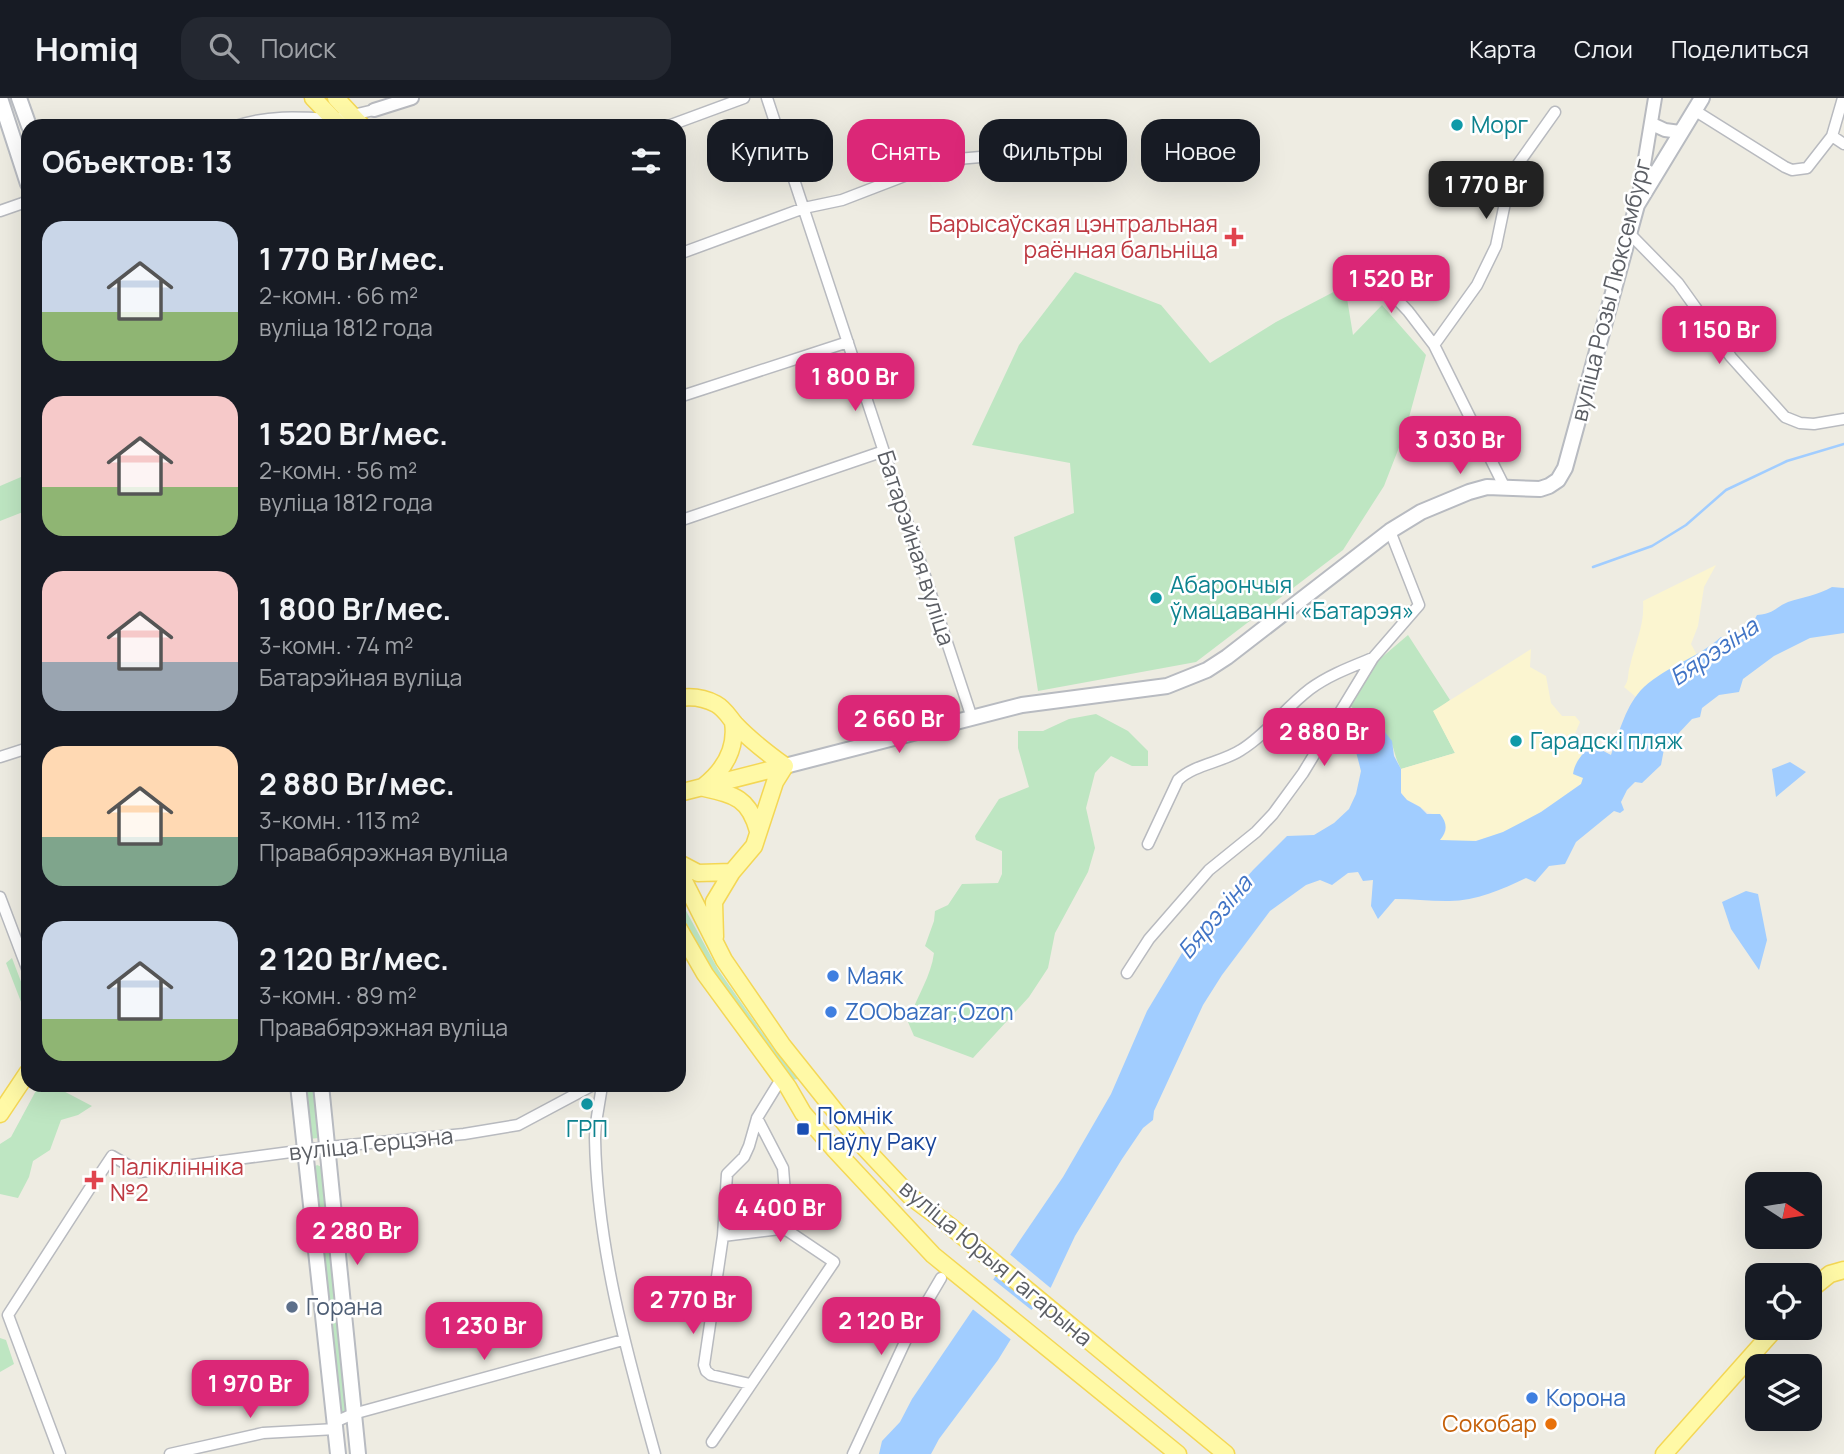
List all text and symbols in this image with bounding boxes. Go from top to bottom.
search box [181,17,671,80]
text: Homiq [35,26,139,71]
icon: search [205,29,243,67]
text: Поиск [261,30,336,66]
text: Карта [1469,32,1536,65]
text: Слои [1574,32,1633,65]
text: Поделиться [1671,32,1809,65]
place label: Морг [1471,108,1529,140]
marker: Морг [1449,117,1465,133]
chip: Купить [707,119,833,182]
chip: Снять [847,119,965,182]
chip: Фильтры [979,119,1127,182]
chip: Новое [1141,119,1260,182]
text: Объектов: 13 [42,141,232,182]
icon: filters [627,142,665,180]
street label: вуліца Розы Люксембург [1562,155,1658,424]
pin: 1 770 Br [1414,162,1558,221]
text: 1 770 Br [1445,168,1527,200]
place label: Барысаўская цэнтральная раённая бальніца [929,207,1218,265]
marker: Барысаўская цэнтральная раённая бальніца [1224,227,1244,247]
text: 1 770 Br/мес. [259,238,446,279]
icon: home [98,249,182,333]
pin: 1 520 Br [1319,256,1463,315]
text: 1 520 Br [1349,262,1433,294]
text: 2-комн. · 66 m² [259,279,418,311]
pin: 1 150 Br [1647,306,1791,366]
text: вуліца 1812 года [259,311,433,343]
text: 1 150 Br [1678,313,1760,345]
pin: 1 800 Br [783,354,927,413]
text: 1 800 Br [811,360,899,392]
text: 1 520 Br/мес. [259,413,448,454]
pin: 3 030 Br [1388,416,1532,476]
text: 3 030 Br [1415,423,1505,455]
icon: home [98,424,182,508]
street label: Батарэйная вуліца [870,446,964,649]
text: 2-комн. · 56 m² [259,454,417,486]
text: вуліца 1812 года [259,486,433,518]
place label: Абарончыя ўмацаванні «Батарэя» [1170,568,1414,626]
text: 1 800 Br/мес. [259,588,451,629]
marker: Абарончыя ўмацаванні «Батарэя» [1148,590,1164,606]
icon: home [98,599,182,683]
water label: Бярэзіна [1662,608,1765,692]
text: 3-комн. · 74 m² [259,629,413,661]
text: Батарэйная вуліца [259,661,462,693]
pin: 2 660 Br [827,696,971,755]
text: 2 660 Br [854,702,944,734]
pin: 2 880 Br [1252,708,1396,768]
text: 2 880 Br [1279,715,1369,747]
place label: Гарадскі пляж [1530,724,1683,756]
marker: Гарадскі пляж [1508,733,1524,749]
text: 2 880 Br/мес. [259,763,455,804]
icon: home [98,774,182,858]
text: 3-комн. · 113 m² [259,804,420,836]
text: Правабярэжная вуліца [259,836,508,868]
water label: Бярэзіна [1169,866,1260,965]
text: 2 120 Br/мес. [259,938,449,979]
icon: home [98,949,182,1033]
place label: Маяк [847,959,904,991]
marker: Маяк [825,968,841,984]
text: 3-комн. · 89 m² [259,979,417,1011]
place label: ZOObazar;Ozon [845,995,1014,1027]
marker: ZOObazar;Ozon [823,1004,839,1020]
text: Правабярэжная вуліца [259,1011,508,1043]
marker: ГРП [579,1096,595,1112]
place label: Помнік Паўлу Раку [817,1099,937,1157]
place label: ГРП [566,1112,608,1144]
street label: вуліца Герцэна [287,1118,455,1168]
marker: Помнік Паўлу Раку [795,1121,811,1137]
place label: Паліклінніка №2 [110,1150,244,1208]
marker: Паліклінніка №2 [84,1170,104,1190]
street label: вуліца Юрыя Гагарына [893,1172,1100,1353]
north arrow [1745,1172,1822,1250]
map controls [1745,1172,1822,1431]
pin: 4 400 Br [708,1184,852,1244]
text: 4 400 Br [734,1191,826,1223]
pin: 2 280 Br [285,1208,429,1267]
text: 2 280 Br [312,1214,402,1246]
button: locate [1745,1263,1822,1340]
pin: 2 770 Br [621,1276,765,1336]
text: 2 770 Br [650,1283,736,1315]
place label: Горана [306,1290,383,1322]
pin: 2 120 Br [809,1298,953,1357]
marker: Горана [284,1299,300,1315]
pin: 1 230 Br [412,1302,556,1362]
text: 2 120 Br [838,1304,924,1336]
text: 1 230 Br [441,1309,527,1341]
button: layers [1745,1354,1822,1431]
pin: 1 970 Br [178,1360,322,1420]
text: 1 970 Br [208,1367,292,1399]
place label: Корона [1546,1381,1626,1413]
marker: Корона [1524,1390,1540,1406]
place label: Сокобар [1442,1407,1537,1439]
marker: Сокобар [1543,1416,1559,1432]

